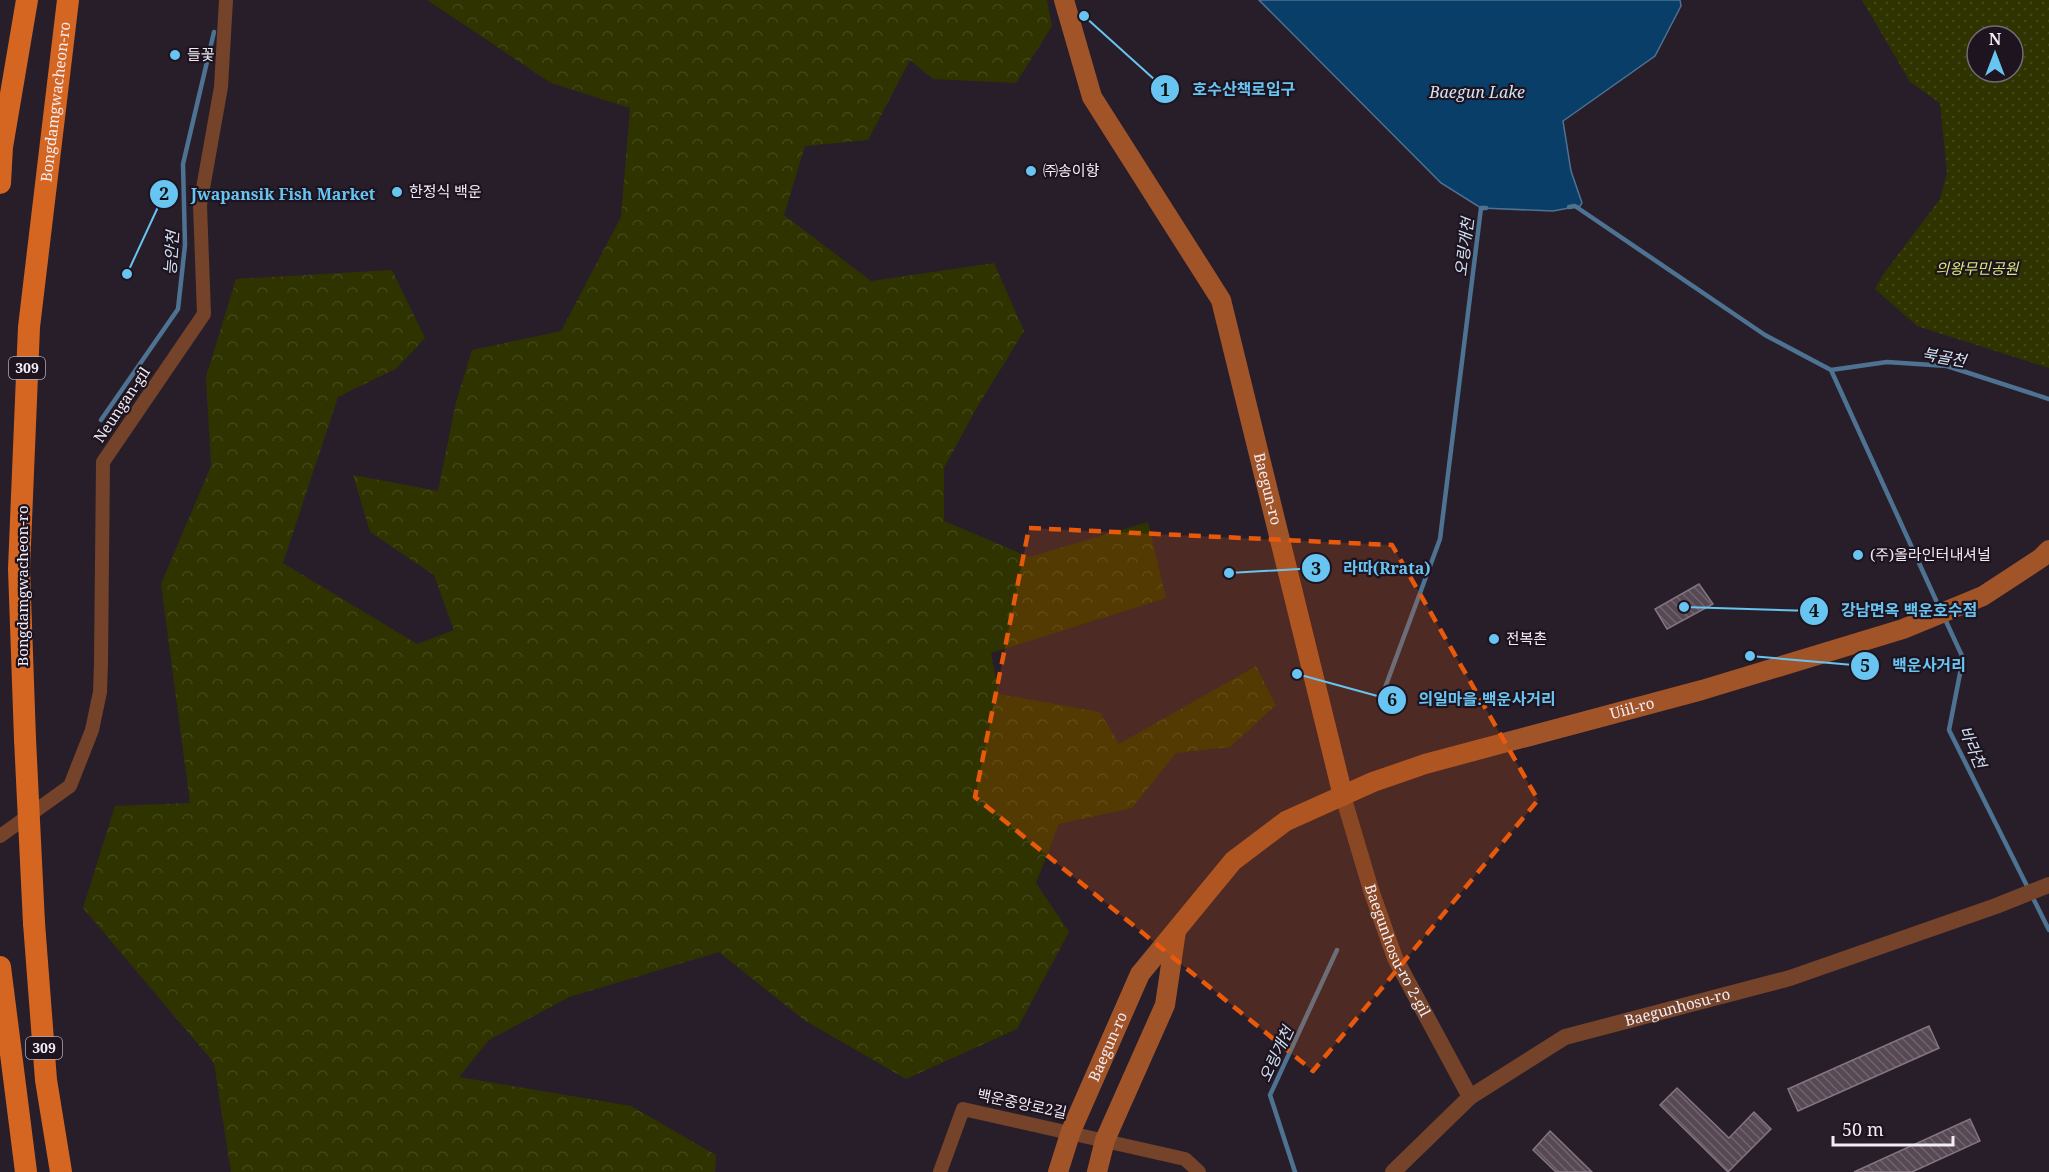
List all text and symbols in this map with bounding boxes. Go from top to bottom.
street label: Bongdamgwacheon-ro [35,21,74,183]
north arrow [1965,24,2025,84]
text: N [1989,28,2002,50]
place label: 들꽃 [187,44,215,64]
marker: 들꽃 [168,48,182,62]
callout: 호수산책로입구 [1150,72,1308,106]
text: 1 [1160,77,1170,101]
text: 호수산책로입구 [1192,78,1296,100]
water label: Baegun Lake [1428,81,1525,103]
place label: ㈜송이향 [1043,160,1100,180]
marker: ㈜송이향 [1024,164,1038,178]
callout: Jwapansik Fish Market [149,177,387,211]
text: 2 [159,181,169,205]
place label: 한정식 백운 [409,181,482,201]
text: Jwapansik Fish Market [190,183,376,205]
marker: 한정식 백운 [390,185,404,199]
water label: 오링개천 [1449,214,1479,278]
water label: 능안천 [158,228,184,276]
park label: 의왕무민공원 [1936,258,2020,278]
water label: 북골천 [1920,342,1970,372]
road number: 309 [9,357,45,379]
street label: Neungan-gil [89,362,154,446]
street label: Baegun-ro [1250,450,1287,527]
street label: Bongdamgwacheon-ro [12,505,32,667]
place label: (주)올라인터내셔널 [1870,544,1991,564]
marker: (주)올라인터내셔널 [1851,548,1865,562]
callout: 라따(Rrata) [1301,551,1442,585]
text: 3 [1311,556,1321,580]
text: 라따(Rrata) [1343,557,1431,579]
callout: 강남면옥 백운호수점 [1799,594,1989,628]
text: 4 [1809,598,1819,622]
text: 강남면옥 백운호수점 [1841,599,1977,621]
place label: 전복촌 [1506,628,1547,648]
marker: 전복촌 [1487,632,1501,646]
callout: 백운사거리 [1850,649,1978,683]
text: 5 [1860,653,1870,677]
text: 백운사거리 [1892,654,1966,676]
callout: 의일마을.백운사거리 [1377,683,1568,717]
text: 6 [1387,687,1397,711]
text: 의일마을.백운사거리 [1418,688,1556,710]
street label: Uiil-ro [1607,692,1656,723]
water label: 바라천 [1954,722,1993,774]
street label: Baegunhosu-ro 2-gil [1361,882,1436,1020]
street label: Baegunhosu-ro [1622,983,1732,1030]
street label: Baegun-ro [1083,1008,1131,1084]
water label: 오링개천 [1254,1021,1299,1085]
road number: 309 [26,1037,62,1059]
street label: 백운중앙로2길 [976,1084,1069,1122]
scale bar [1833,1109,1953,1147]
text: 50 m [1842,1117,1884,1141]

